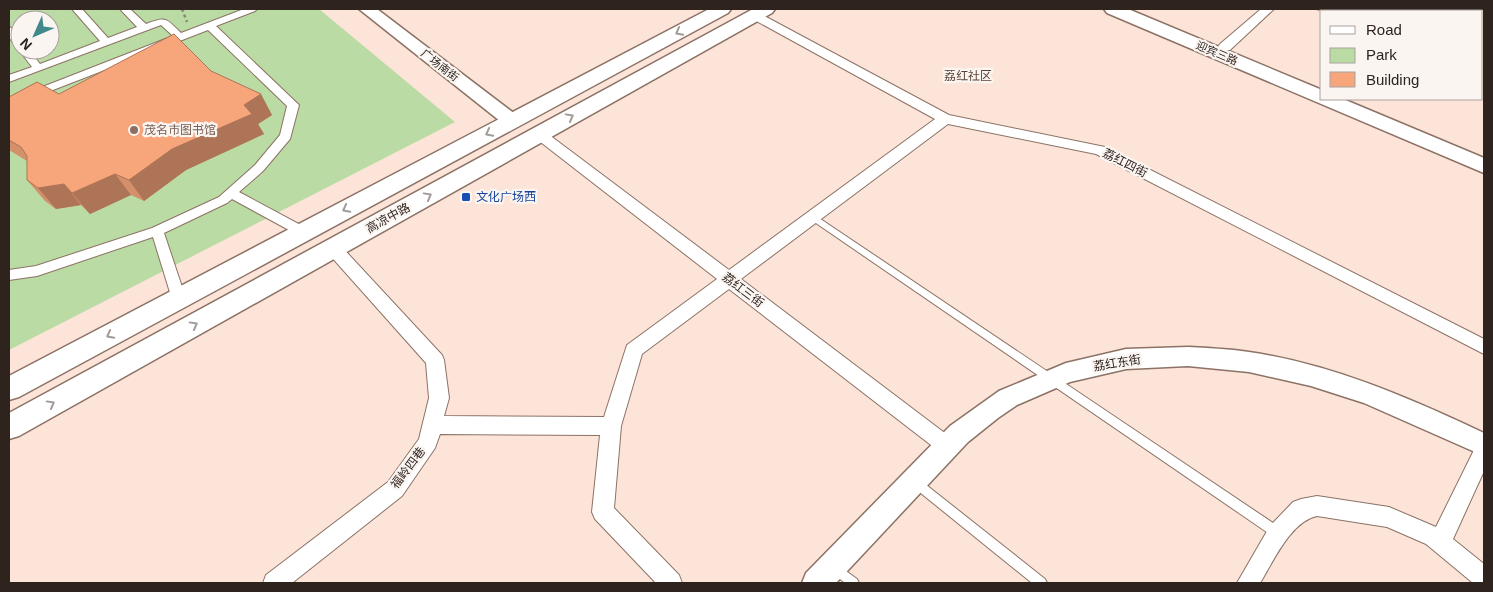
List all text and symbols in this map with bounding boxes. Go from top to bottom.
north arrow [10,10,60,60]
legend [1320,10,1483,100]
text: Road [1366,21,1402,38]
one-way arrow [675,26,684,36]
text: N [17,35,35,53]
street label: 迎宾三路 [1194,39,1240,67]
text: Park [1366,46,1397,63]
street label: 广场南街 [419,47,461,83]
district label: 荔红社区 [944,69,992,83]
text: Building [1366,71,1419,88]
one-way arrow [565,113,574,123]
place label: 茂名市图书馆 [144,123,216,137]
marker: 茂名市图书馆 [128,124,140,136]
one-way arrow [485,127,494,137]
street label: 荔红四街 [1100,146,1150,180]
place label: 文化广场西 [476,190,536,204]
marker: 文化广场西 [460,191,472,203]
one-way arrow [422,192,431,202]
street label: 高凉中路 [364,200,412,236]
one-way arrow [342,203,351,213]
street label: 荔红三街 [720,270,766,310]
one-way arrow [188,321,197,331]
one-way arrow [106,329,115,339]
street label: 荔红东街 [1092,352,1142,374]
one-way arrow [46,400,55,410]
street label: 福岭四巷 [388,445,428,491]

